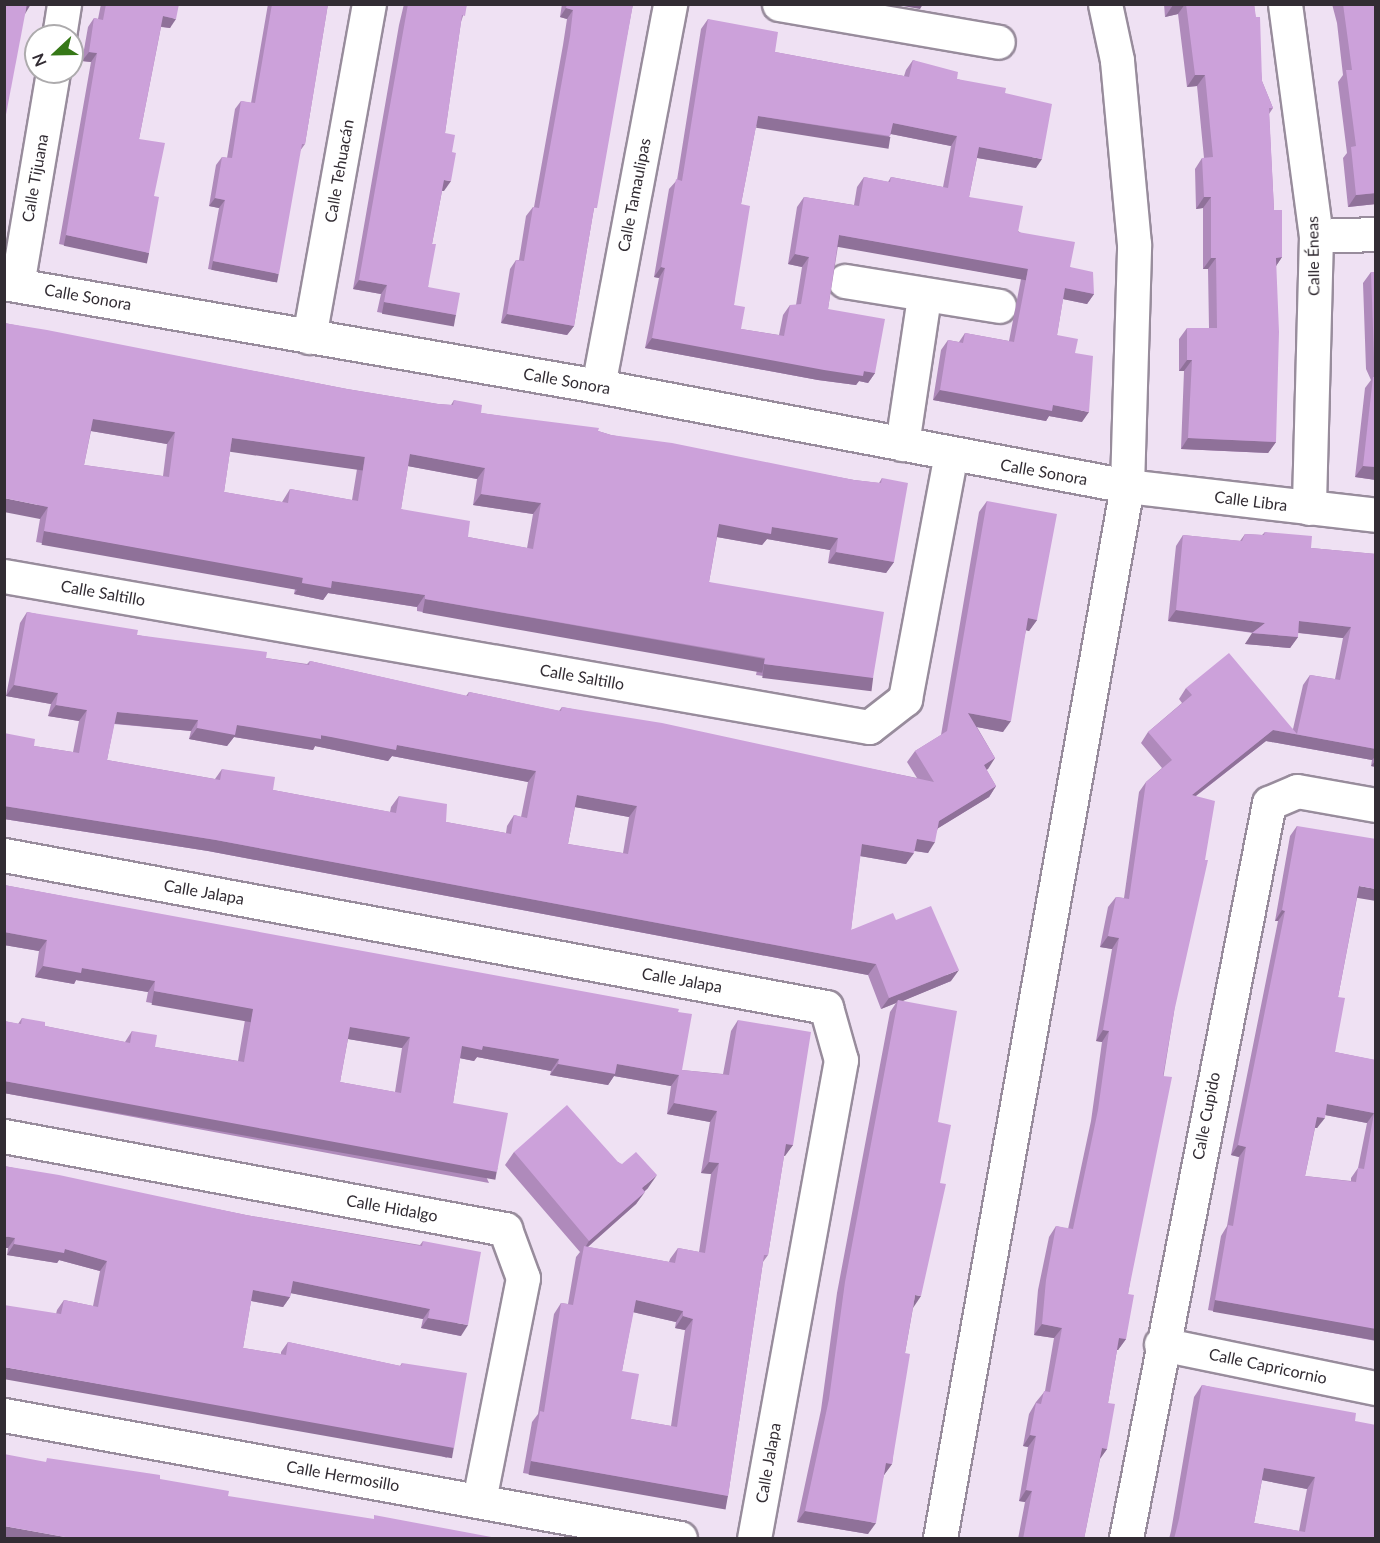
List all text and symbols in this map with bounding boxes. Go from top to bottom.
north arrow [24,24,84,84]
text: N [28,51,50,69]
street label: Calle Tehuacán [320,118,358,224]
street label: Calle Tijuana [18,132,52,224]
street label: Calle Tamaulipas [614,136,654,254]
street label: Calle Éneas [1303,216,1323,296]
street label: Calle Sonora [43,280,133,314]
street label: Calle Sonora [522,364,612,398]
street label: Calle Sonora [999,455,1089,489]
street label: Calle Libra [1213,487,1289,515]
street label: Calle Saltillo [59,576,147,610]
street label: Calle Saltillo [538,660,626,694]
street label: Calle Jalapa [162,875,246,909]
street label: Calle Jalapa [640,963,724,997]
street label: Calle Cupido [1188,1070,1224,1162]
street label: Calle Hidalgo [345,1191,439,1225]
street label: Calle Capricornio [1207,1344,1329,1388]
street label: Calle Jalapa [751,1421,785,1505]
street label: Calle Hermosillo [285,1457,401,1495]

